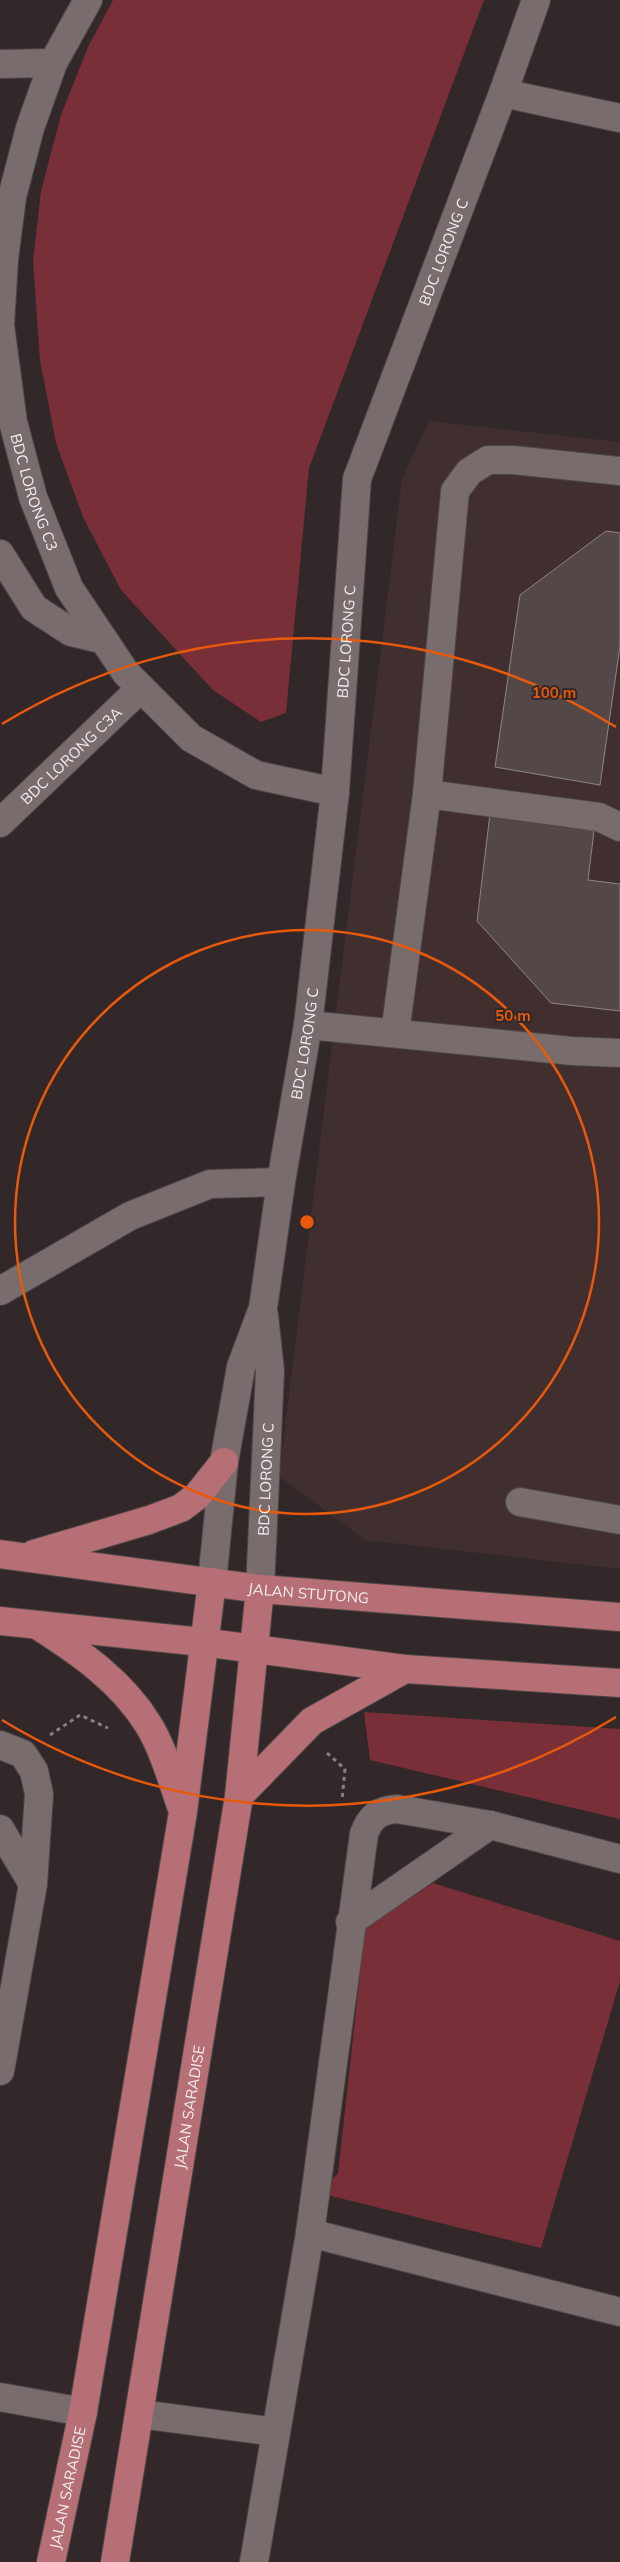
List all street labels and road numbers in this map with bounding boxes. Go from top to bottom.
street label: BDC LORONG C [414,195,472,308]
street label: BDC LORONG C3 [7,431,63,553]
street label: BDC LORONG C [332,585,359,699]
street label: BDC LORONG C3A [16,702,125,808]
street label: BDC LORONG C [286,986,322,1101]
street label: BDC LORONG C [253,1422,277,1536]
street label: JALAN STUTONG [247,1578,370,1607]
street label: JALAN SARADISE [169,2044,208,2170]
street label: JALAN SARADISE [45,2424,89,2551]

